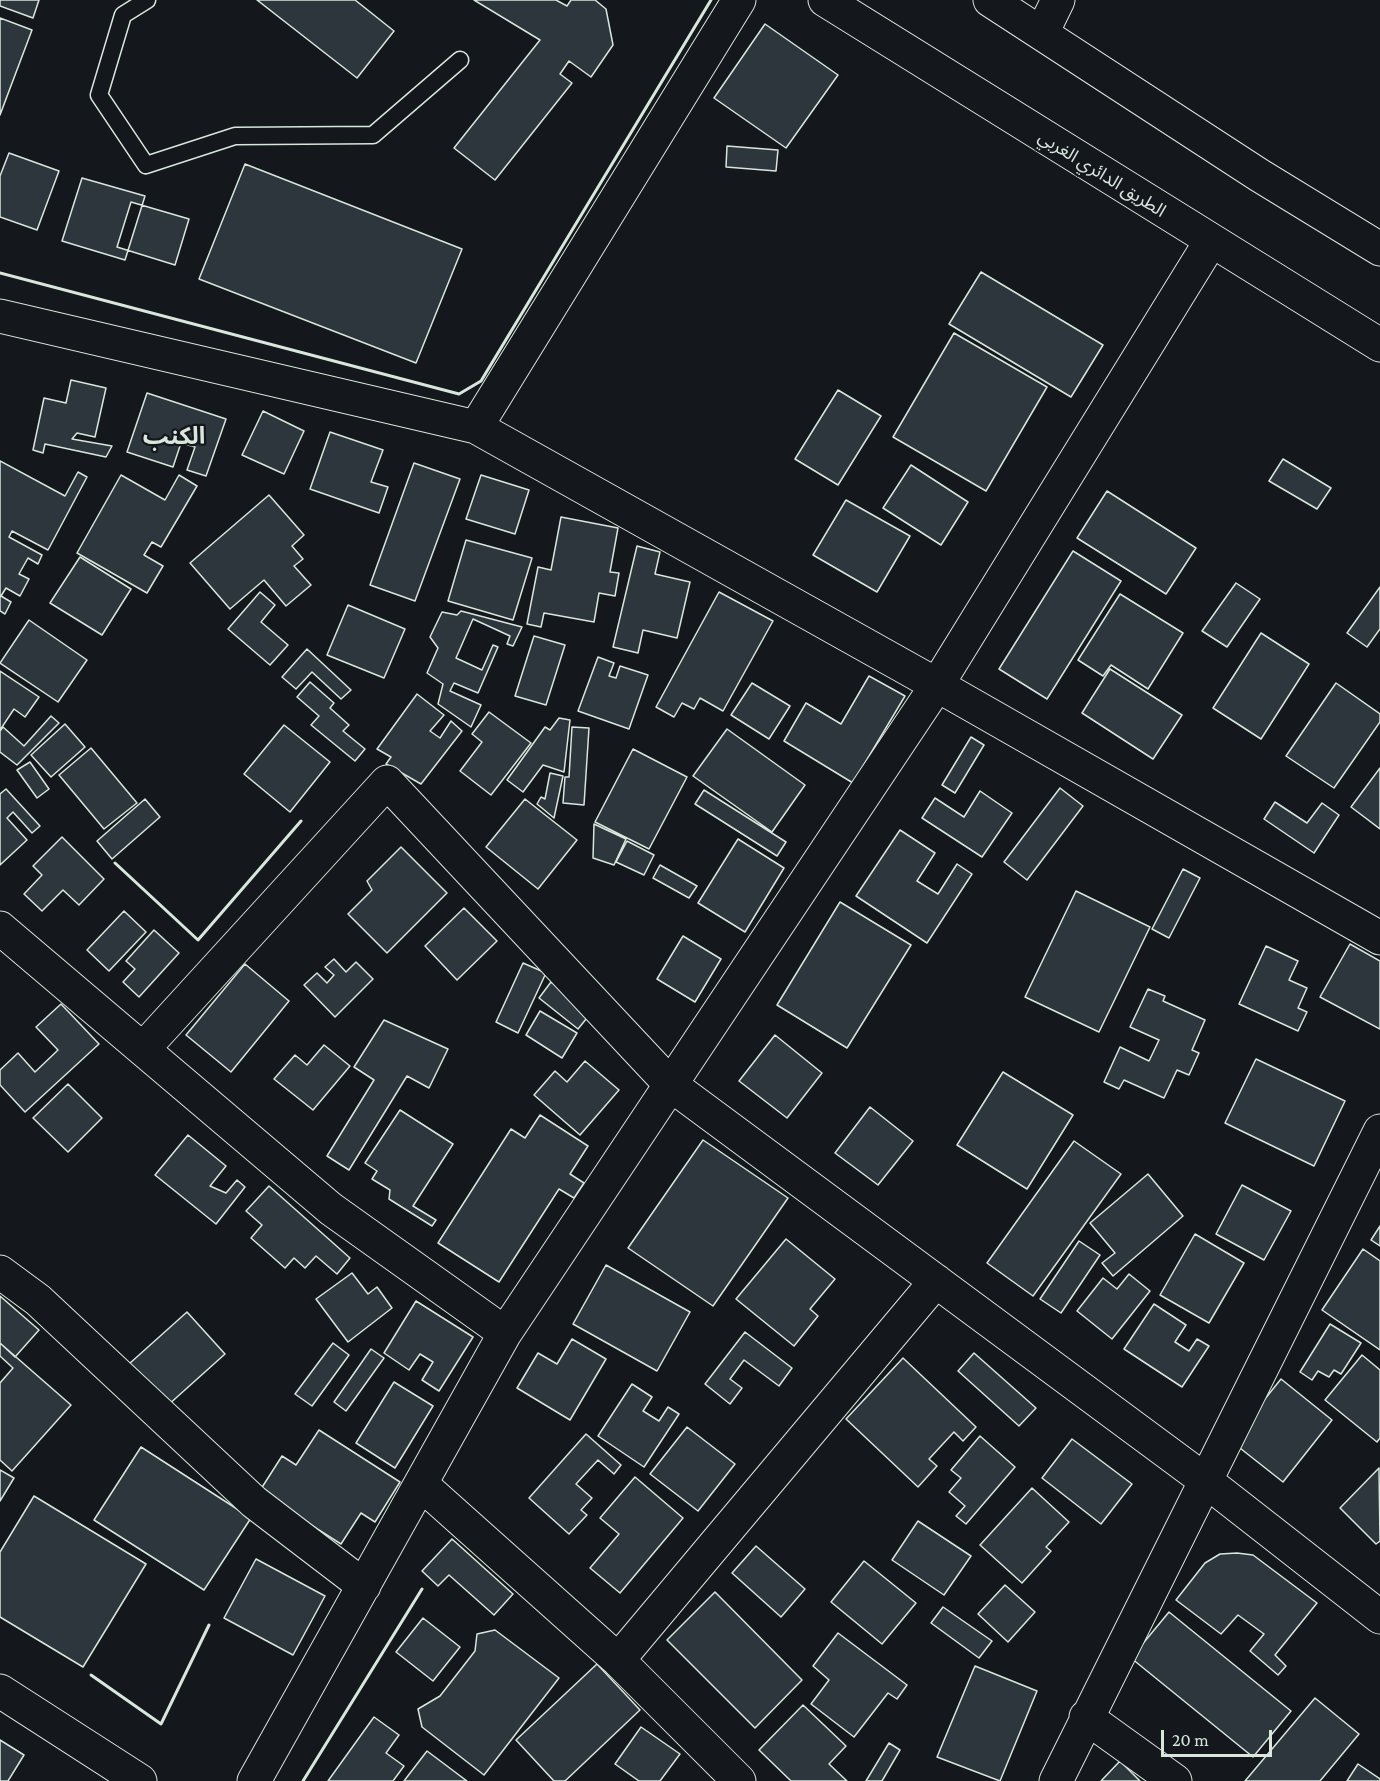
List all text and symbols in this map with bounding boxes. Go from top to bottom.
street label: الطريق الدائري الغربي [1034,126,1170,222]
district label: الكنب [143,423,205,451]
scale bar [1164,1718,1275,1756]
text: 20 m [1172,1730,1209,1750]

